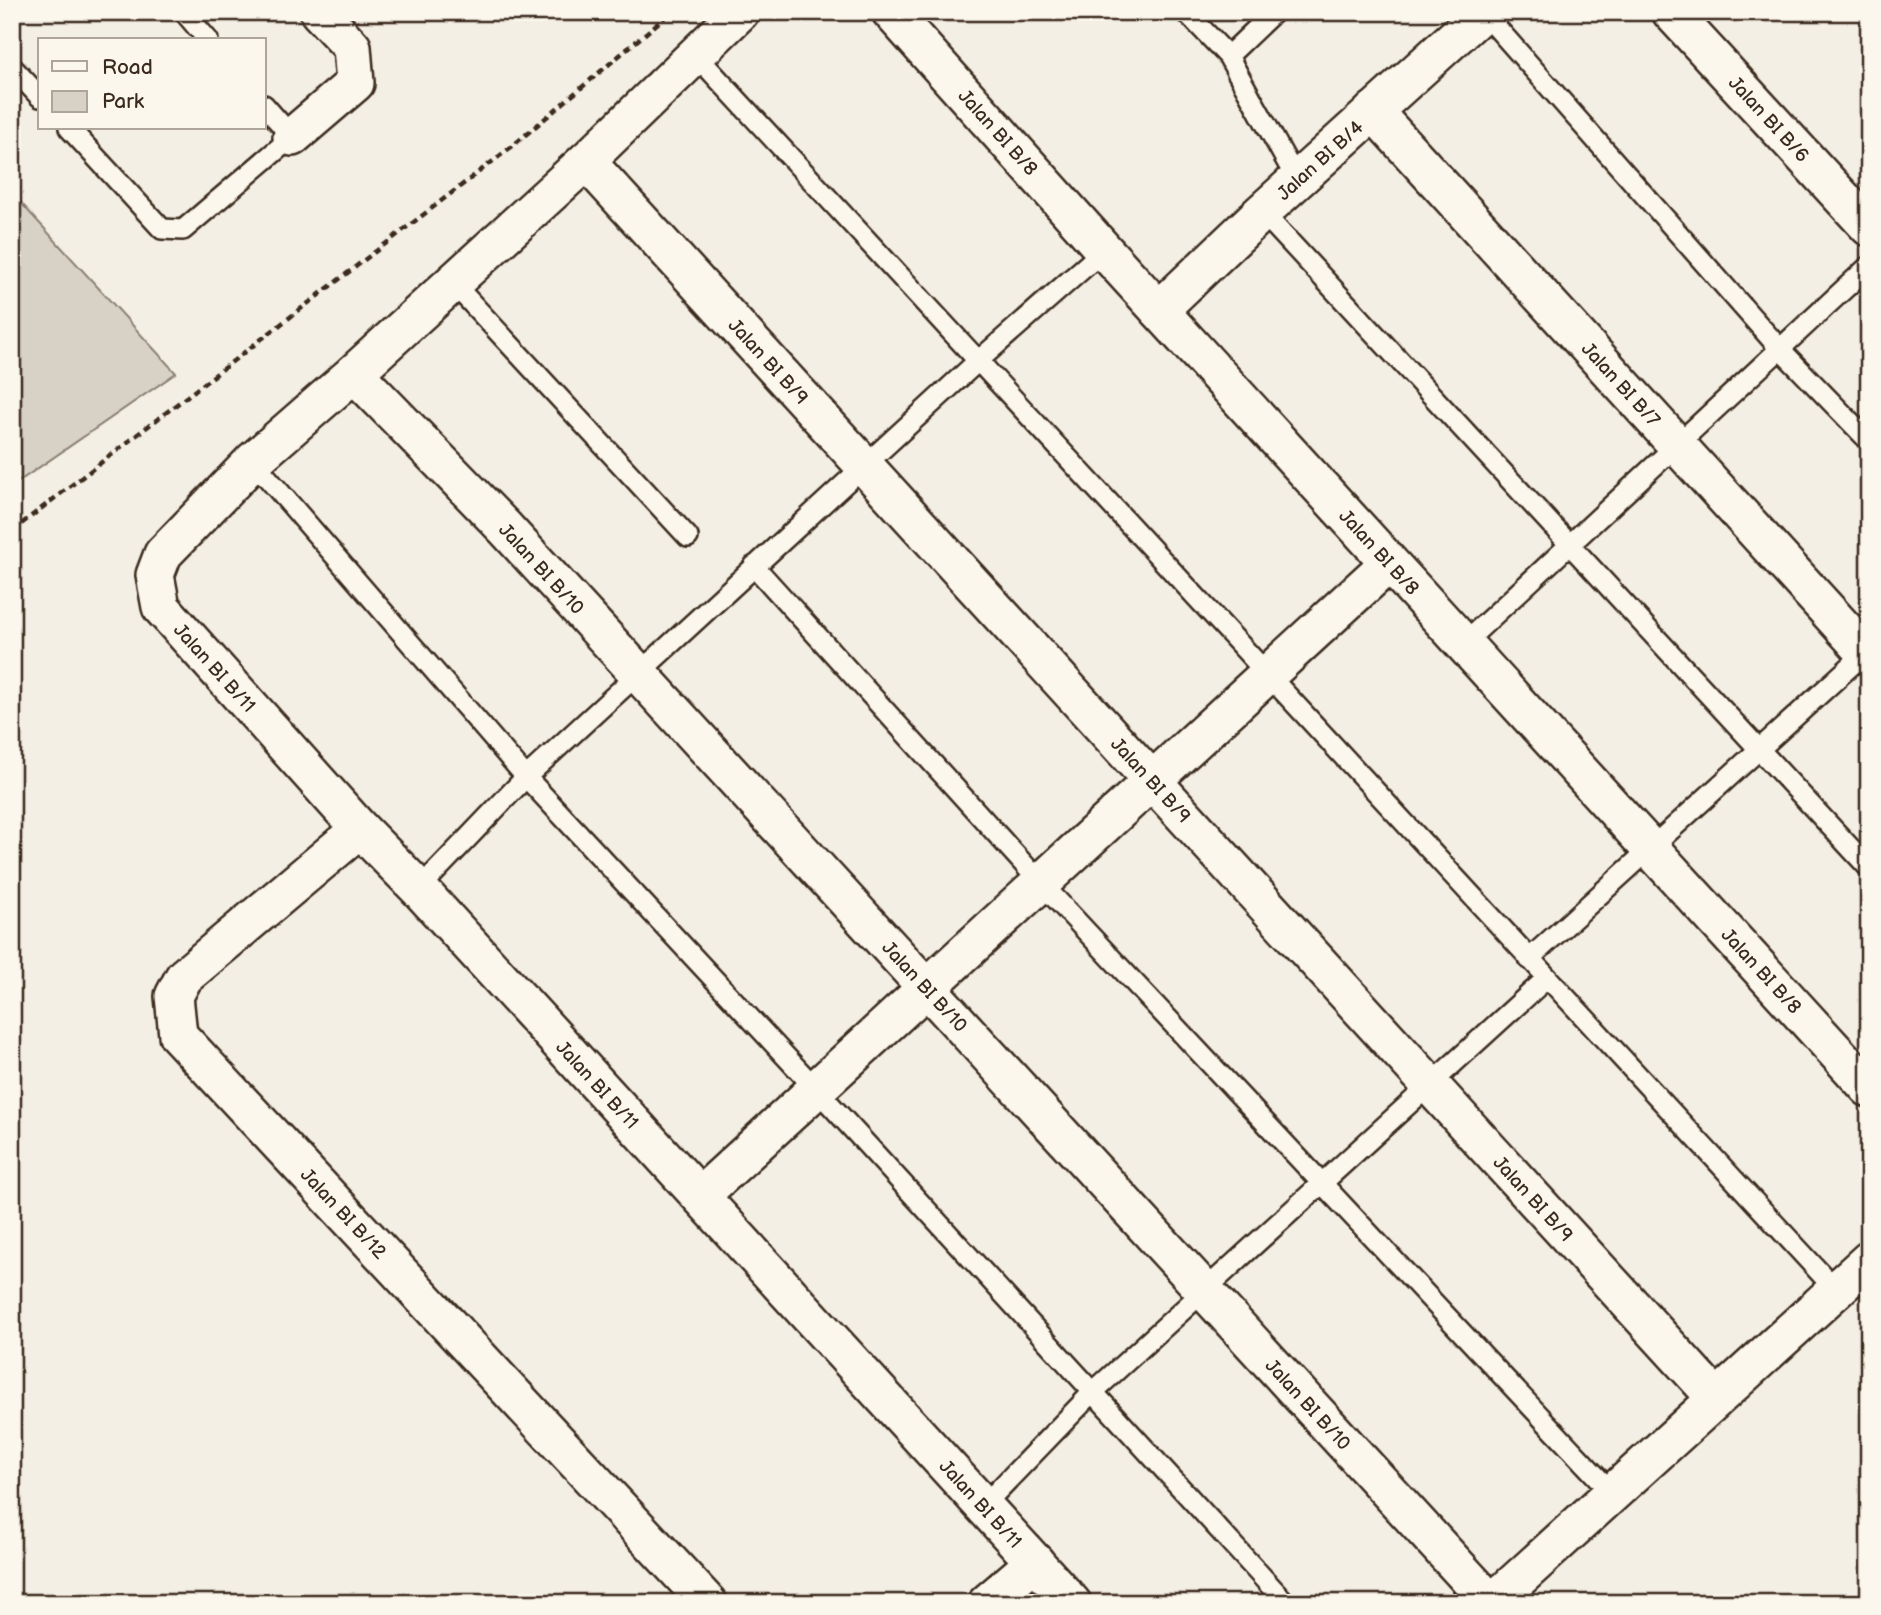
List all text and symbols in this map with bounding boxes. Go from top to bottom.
legend [38,38,266,130]
text: Road [102,55,153,80]
street label: Jalan BI B/6 [1723,72,1813,167]
street label: Jalan BI B/8 [953,85,1042,181]
text: Park [102,89,145,114]
street label: Jalan BI B/4 [1273,116,1369,206]
street label: Jalan BI B/9 [723,315,812,410]
street label: Jalan BI B/7 [1576,338,1665,432]
street label: Jalan BI B/8 [1334,505,1423,600]
street label: Jalan BI B/10 [493,519,588,619]
street label: Jalan BI B/11 [168,619,260,718]
street label: Jalan BI B/9 [1105,733,1195,828]
street label: Jalan BI B/8 [1716,924,1805,1019]
street label: Jalan BI B/10 [877,937,971,1037]
street label: Jalan BI B/11 [550,1037,643,1134]
street label: Jalan BI B/9 [1488,1152,1577,1247]
street label: Jalan BI B/12 [295,1164,391,1265]
street label: Jalan BI B/10 [1260,1355,1355,1455]
street label: Jalan BI B/11 [934,1456,1026,1553]

